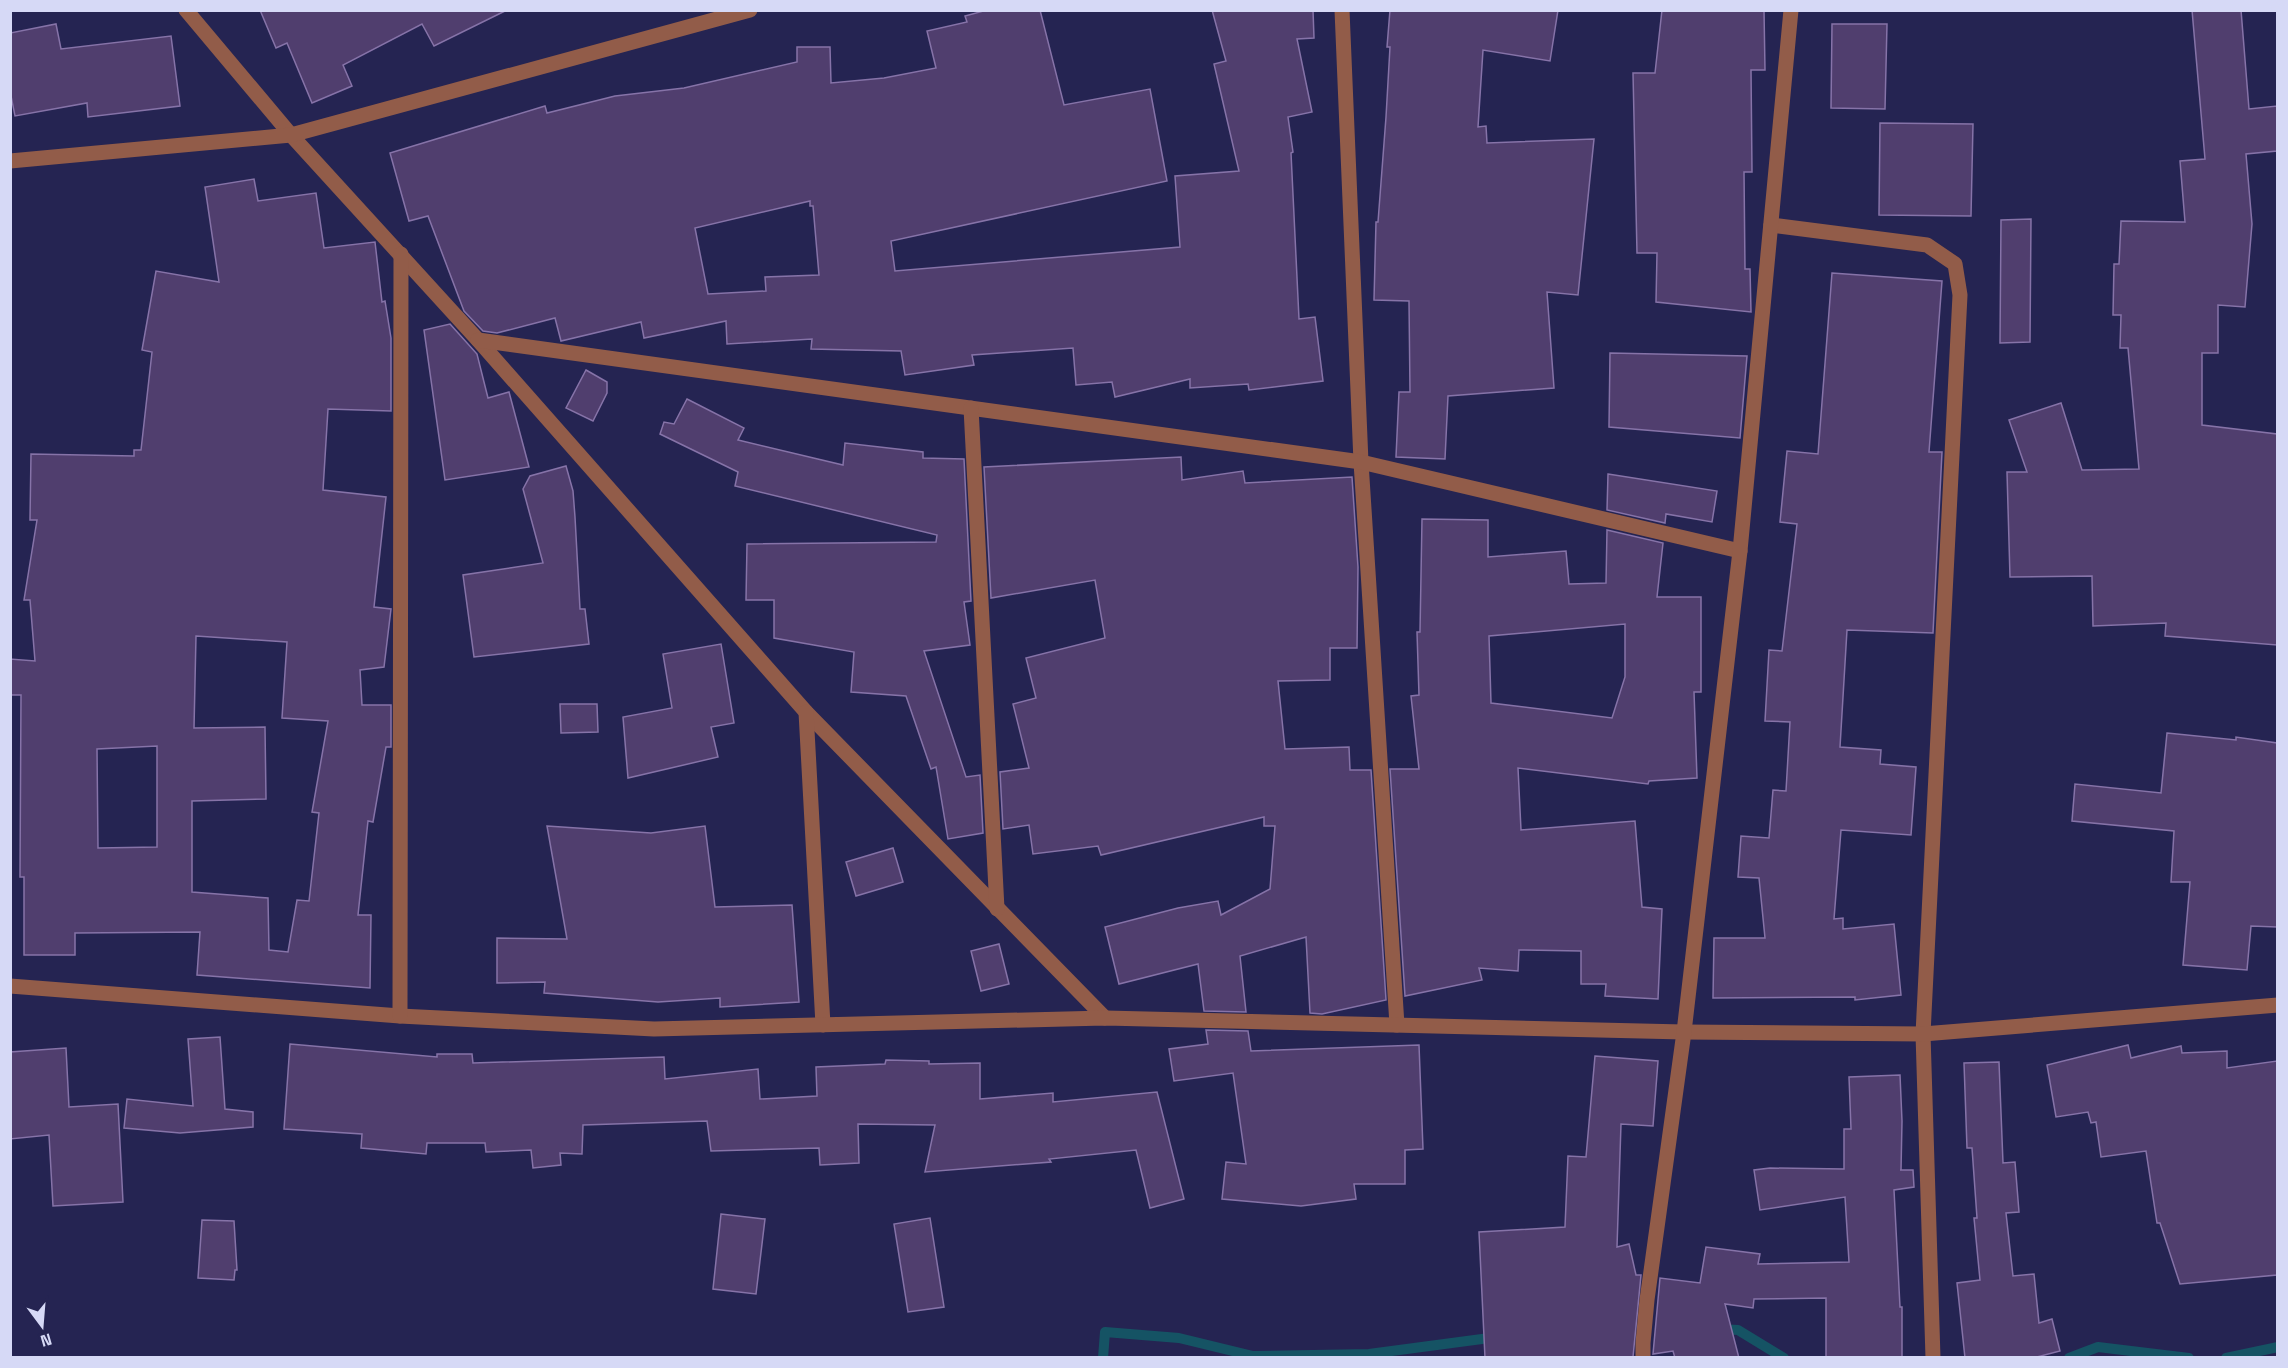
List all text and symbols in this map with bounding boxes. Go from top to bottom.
north arrow [12,1296,72,1356]
text: N [38,1328,54,1352]

